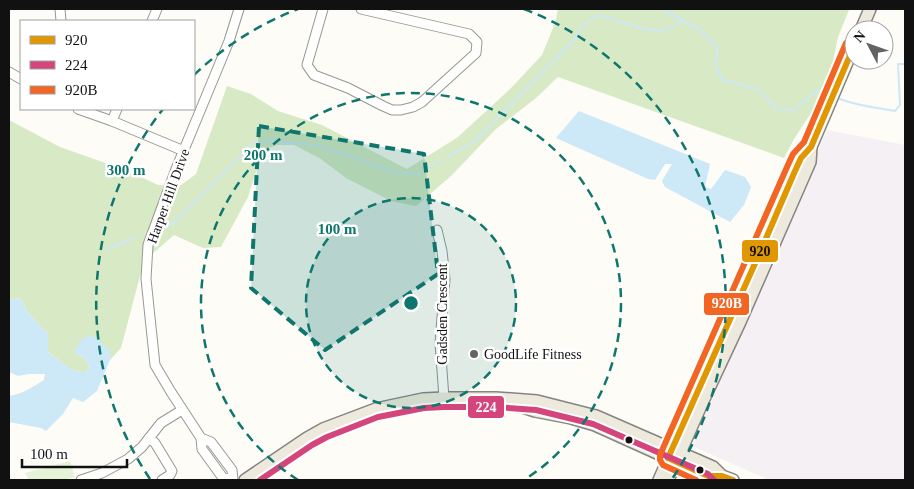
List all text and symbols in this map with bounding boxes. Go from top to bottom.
legend [20,20,195,110]
north arrow [844,20,894,70]
text: N [851,28,869,46]
text: 920 [65,32,88,48]
text: 224 [65,57,88,73]
text: 920B [65,82,98,98]
street label: Harper Hill Drive [144,147,193,246]
text: 200 m [244,147,283,163]
text: 300 m [107,162,146,178]
text: 100 m [318,221,357,237]
line badge: 920 [741,239,779,263]
text: 920 [750,244,771,259]
street label: Gadsden Crescent [435,263,450,365]
line badge: 920B [703,292,750,316]
centre of rings [402,294,420,312]
text: 920B [712,296,742,311]
place label: GoodLife Fitness [484,347,582,362]
marker: GoodLife Fitness [468,348,480,360]
line badge: 224 [467,395,505,419]
text: 224 [476,400,497,415]
unlabelled marker [624,435,634,445]
scale bar [22,436,128,468]
text: 100 m [30,446,68,462]
unlabelled marker [695,465,705,475]

